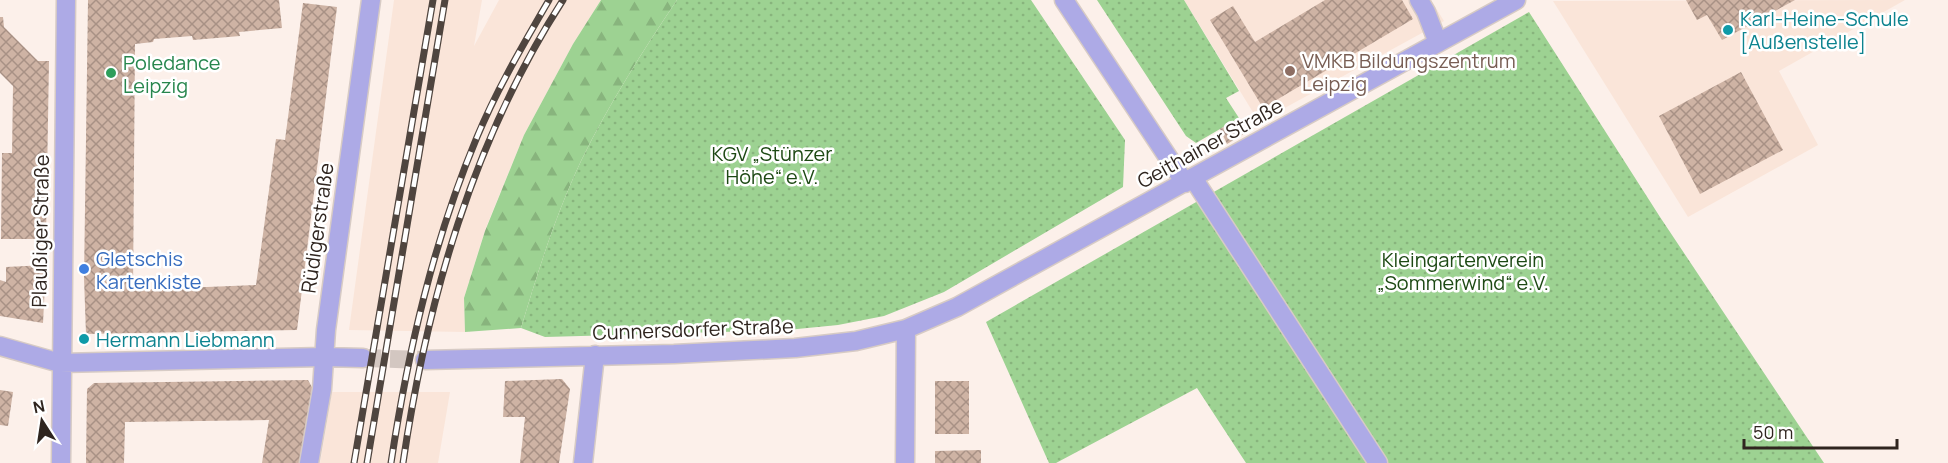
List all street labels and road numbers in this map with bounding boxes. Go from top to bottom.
street label: Geithainer Straße [1132,92,1288,194]
street label: Plaußiger Straße [25,154,55,308]
street label: Rüdigerstraße [294,161,340,295]
street label: Cunnersdorfer Straße [592,312,794,346]

